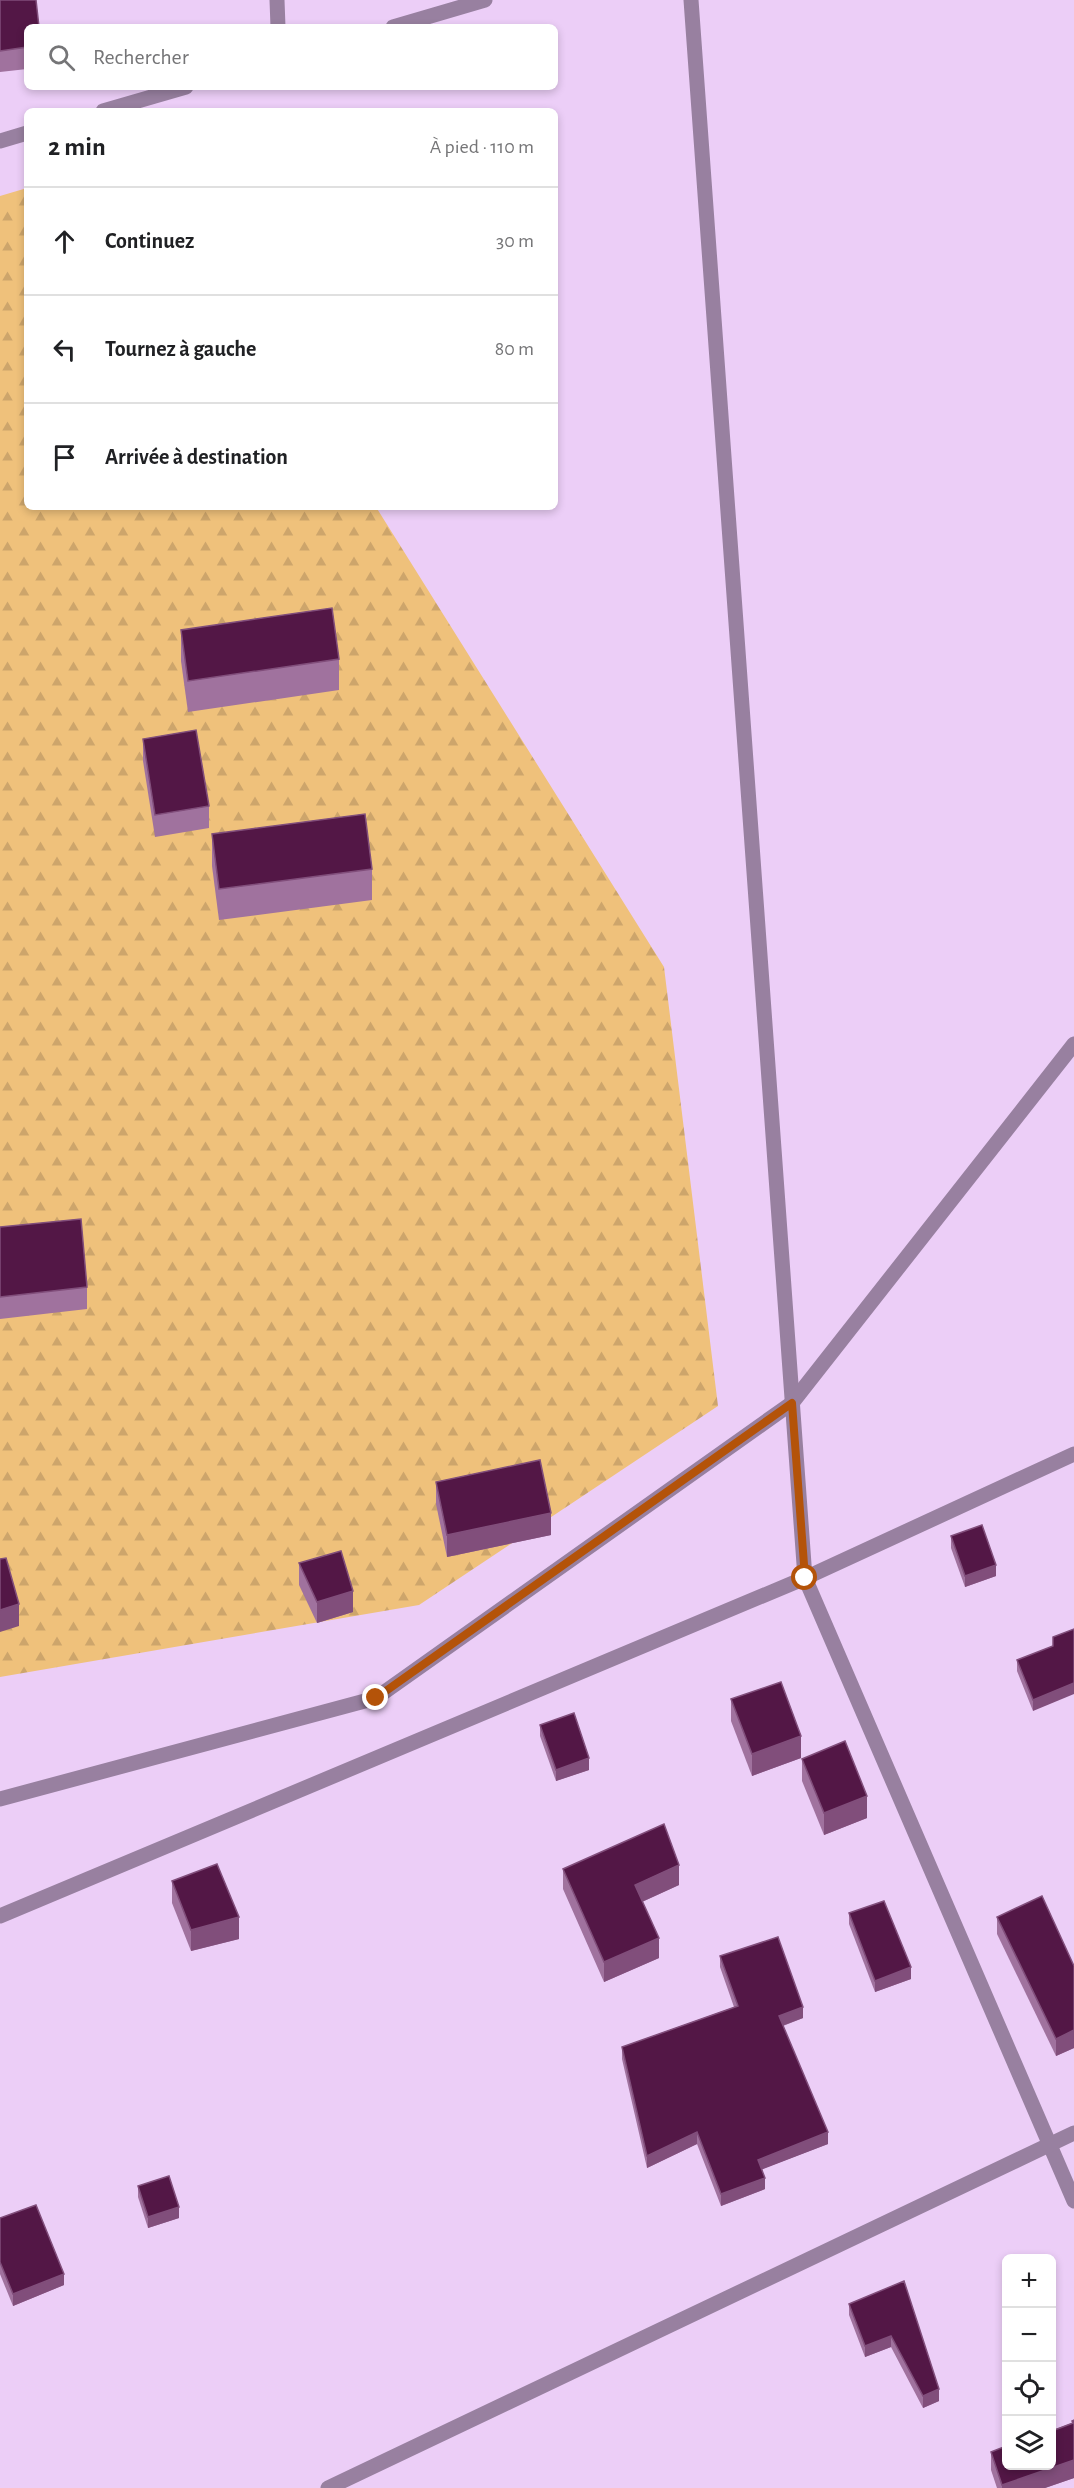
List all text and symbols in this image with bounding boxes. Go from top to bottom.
search box [24,24,558,90]
icon: search [45,41,78,74]
text: Rechercher [93,46,189,68]
text: 2 min [48,134,106,160]
text: À pied · 110 m [430,137,534,157]
icon: ahead [48,225,81,258]
text: Continuez [105,230,194,252]
text: 30 m [496,231,534,251]
icon: left [48,333,81,366]
text: Tournez à gauche [105,338,256,360]
text: 80 m [495,339,534,359]
icon: arrive [48,441,81,474]
text: Arrivée à destination [105,446,288,468]
route start [791,1564,817,1590]
route end [362,1684,388,1710]
map controls [1002,2254,1056,2470]
button: + [1002,2254,1056,2308]
button: − [1002,2308,1056,2362]
button: locate [1002,2362,1056,2416]
button: layers [1002,2416,1056,2470]

